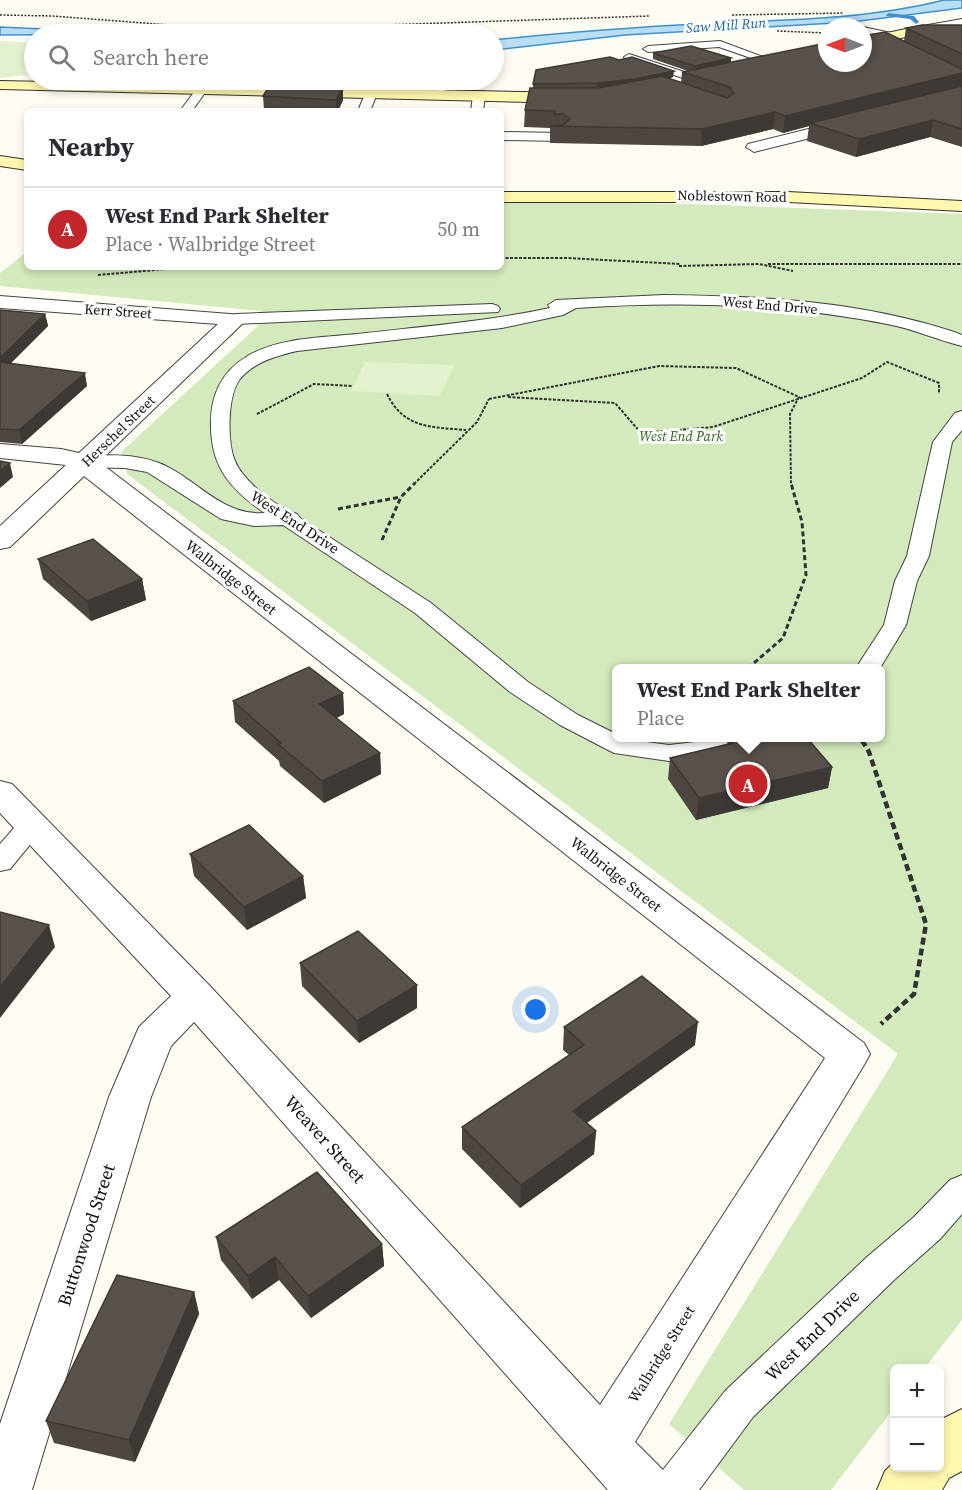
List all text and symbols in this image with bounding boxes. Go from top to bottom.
water label: Saw Mill Run [685,12,767,38]
north arrow [818,18,872,72]
search box [24,24,504,90]
icon: search [45,41,78,74]
text: Search here [93,42,209,72]
text: Nearby [48,129,134,165]
street label: Noblestown Road [677,185,787,207]
text: West End Park Shelter [105,200,329,230]
text: A [61,215,74,243]
text: 50 m [437,215,480,243]
text: Place · Walbridge Street [105,230,315,258]
street label: West End Drive [722,291,818,319]
street label: Kerr Street [84,299,153,323]
street label: Herschel Street [77,390,160,471]
park label: West End Park [639,426,723,446]
street label: West End Drive [246,485,344,559]
street label: Walbridge Street [181,535,281,619]
popup [612,664,885,742]
text: West End Park Shelter [637,674,860,704]
text: Place [637,704,684,732]
pin: A [728,762,768,806]
street label: Walbridge Street [566,832,666,916]
your location [521,995,550,1024]
street label: Weaver Street [279,1090,371,1188]
street label: Buttonwood Street [51,1161,121,1309]
street label: West End Drive [759,1283,865,1387]
street label: Walbridge Street [623,1301,699,1407]
map controls [890,1364,944,1472]
button: + [890,1364,944,1418]
button: − [890,1418,944,1472]

